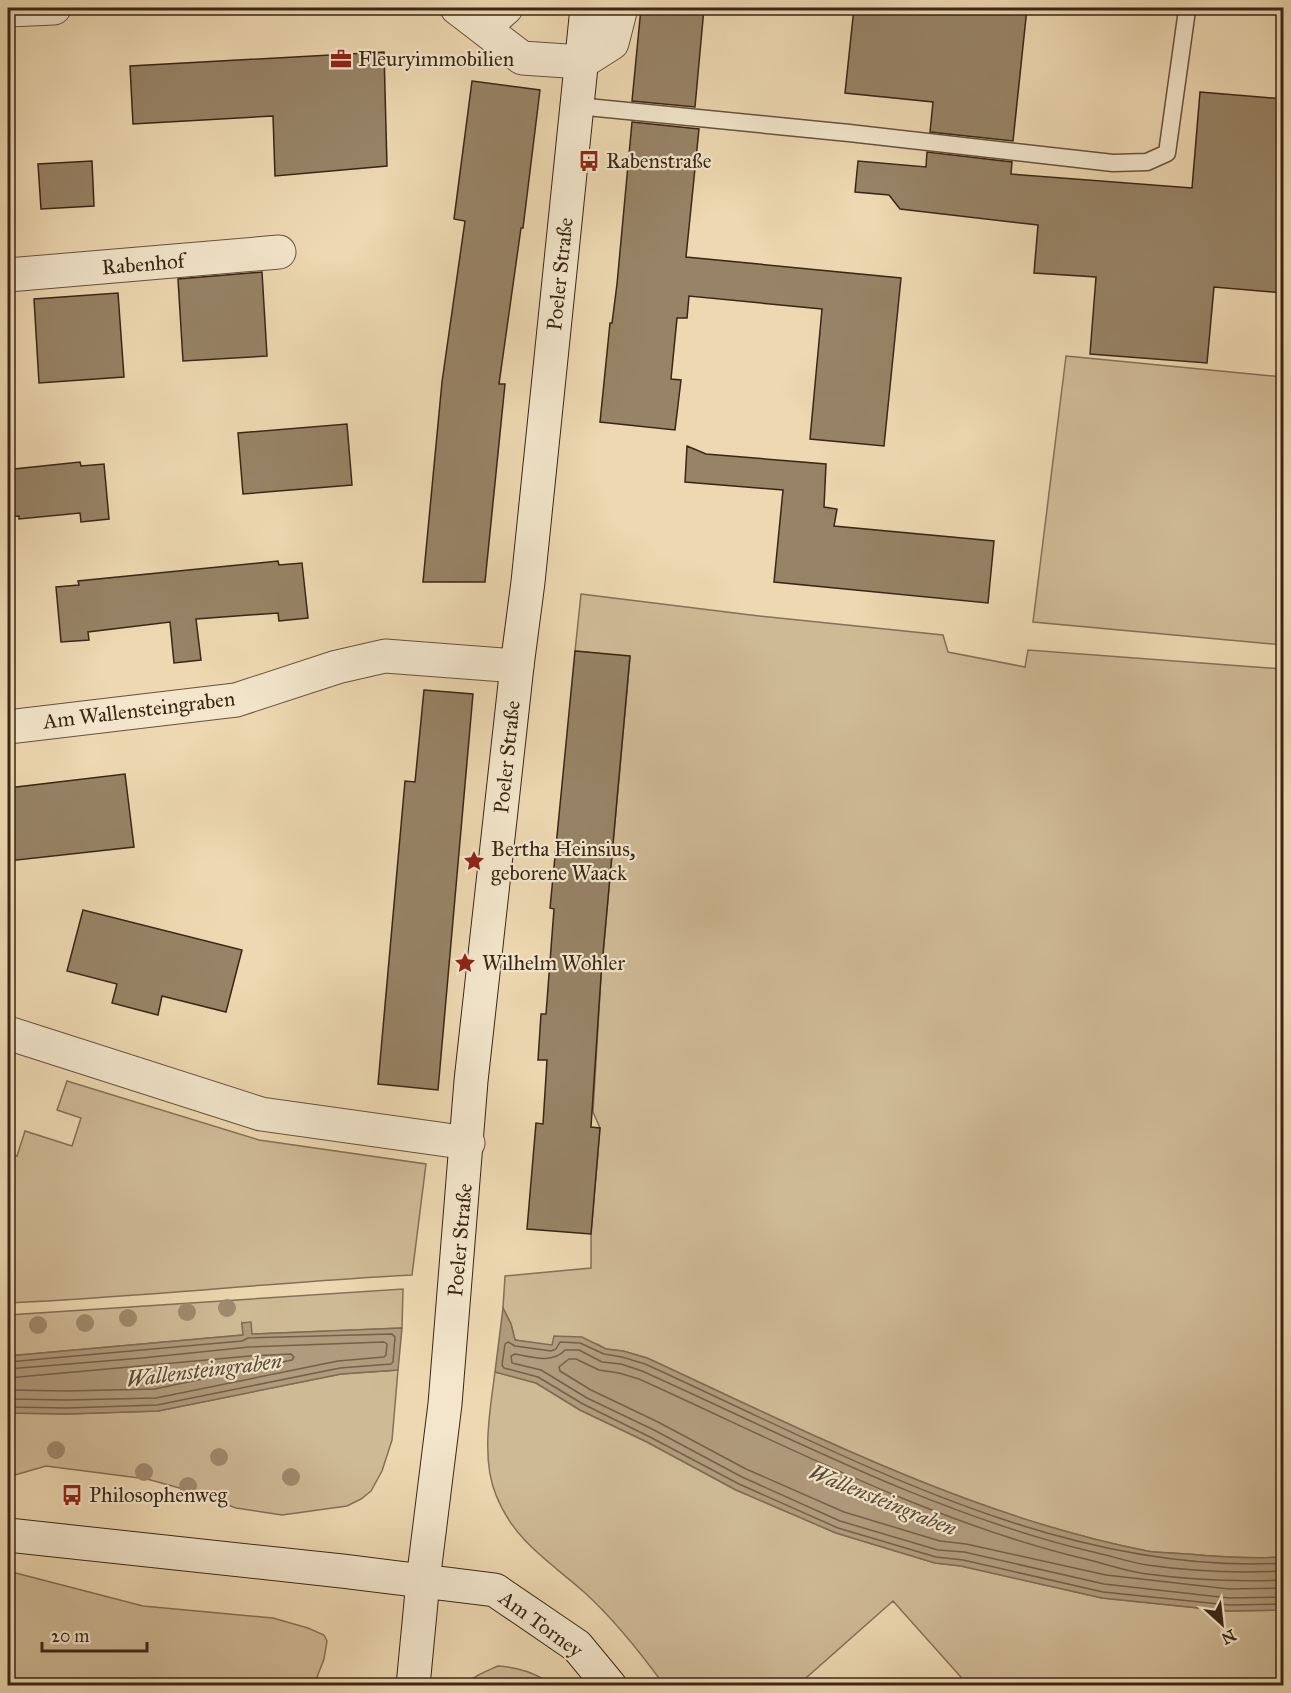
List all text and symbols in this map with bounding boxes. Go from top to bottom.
place label: Fleuryimmobilien [358,46,514,72]
office icon: Fleuryimmobilien [329,47,353,71]
place label: Rabenstraße [606,148,712,174]
bus stop icon: Rabenstraße [577,149,601,173]
street label: Poeler Straße [541,216,579,332]
street label: Rabenhof [100,247,189,281]
street label: Am Wallensteingraben [40,685,237,735]
street label: Poeler Straße [488,699,526,815]
place label: Bertha Heinsius, geborene Waack [491,836,635,886]
place icon: Bertha Heinsius, geborene Waack [462,849,486,873]
place label: Wilhelm Wohler [482,950,625,976]
place icon: Wilhelm Wohler [453,951,477,975]
street label: Poeler Straße [442,1182,478,1298]
water label: Wallensteingraben [125,1347,284,1393]
water label: Wallensteingraben [805,1458,961,1542]
place label: Philosophenweg [89,1482,227,1508]
bus stop icon: Philosophenweg [60,1483,84,1507]
street label: Am Torney [493,1584,589,1664]
north arrow [1192,1594,1252,1654]
scale bar [42,1615,147,1653]
text: 20 m [51,1625,89,1647]
text: N [1218,1625,1239,1649]

